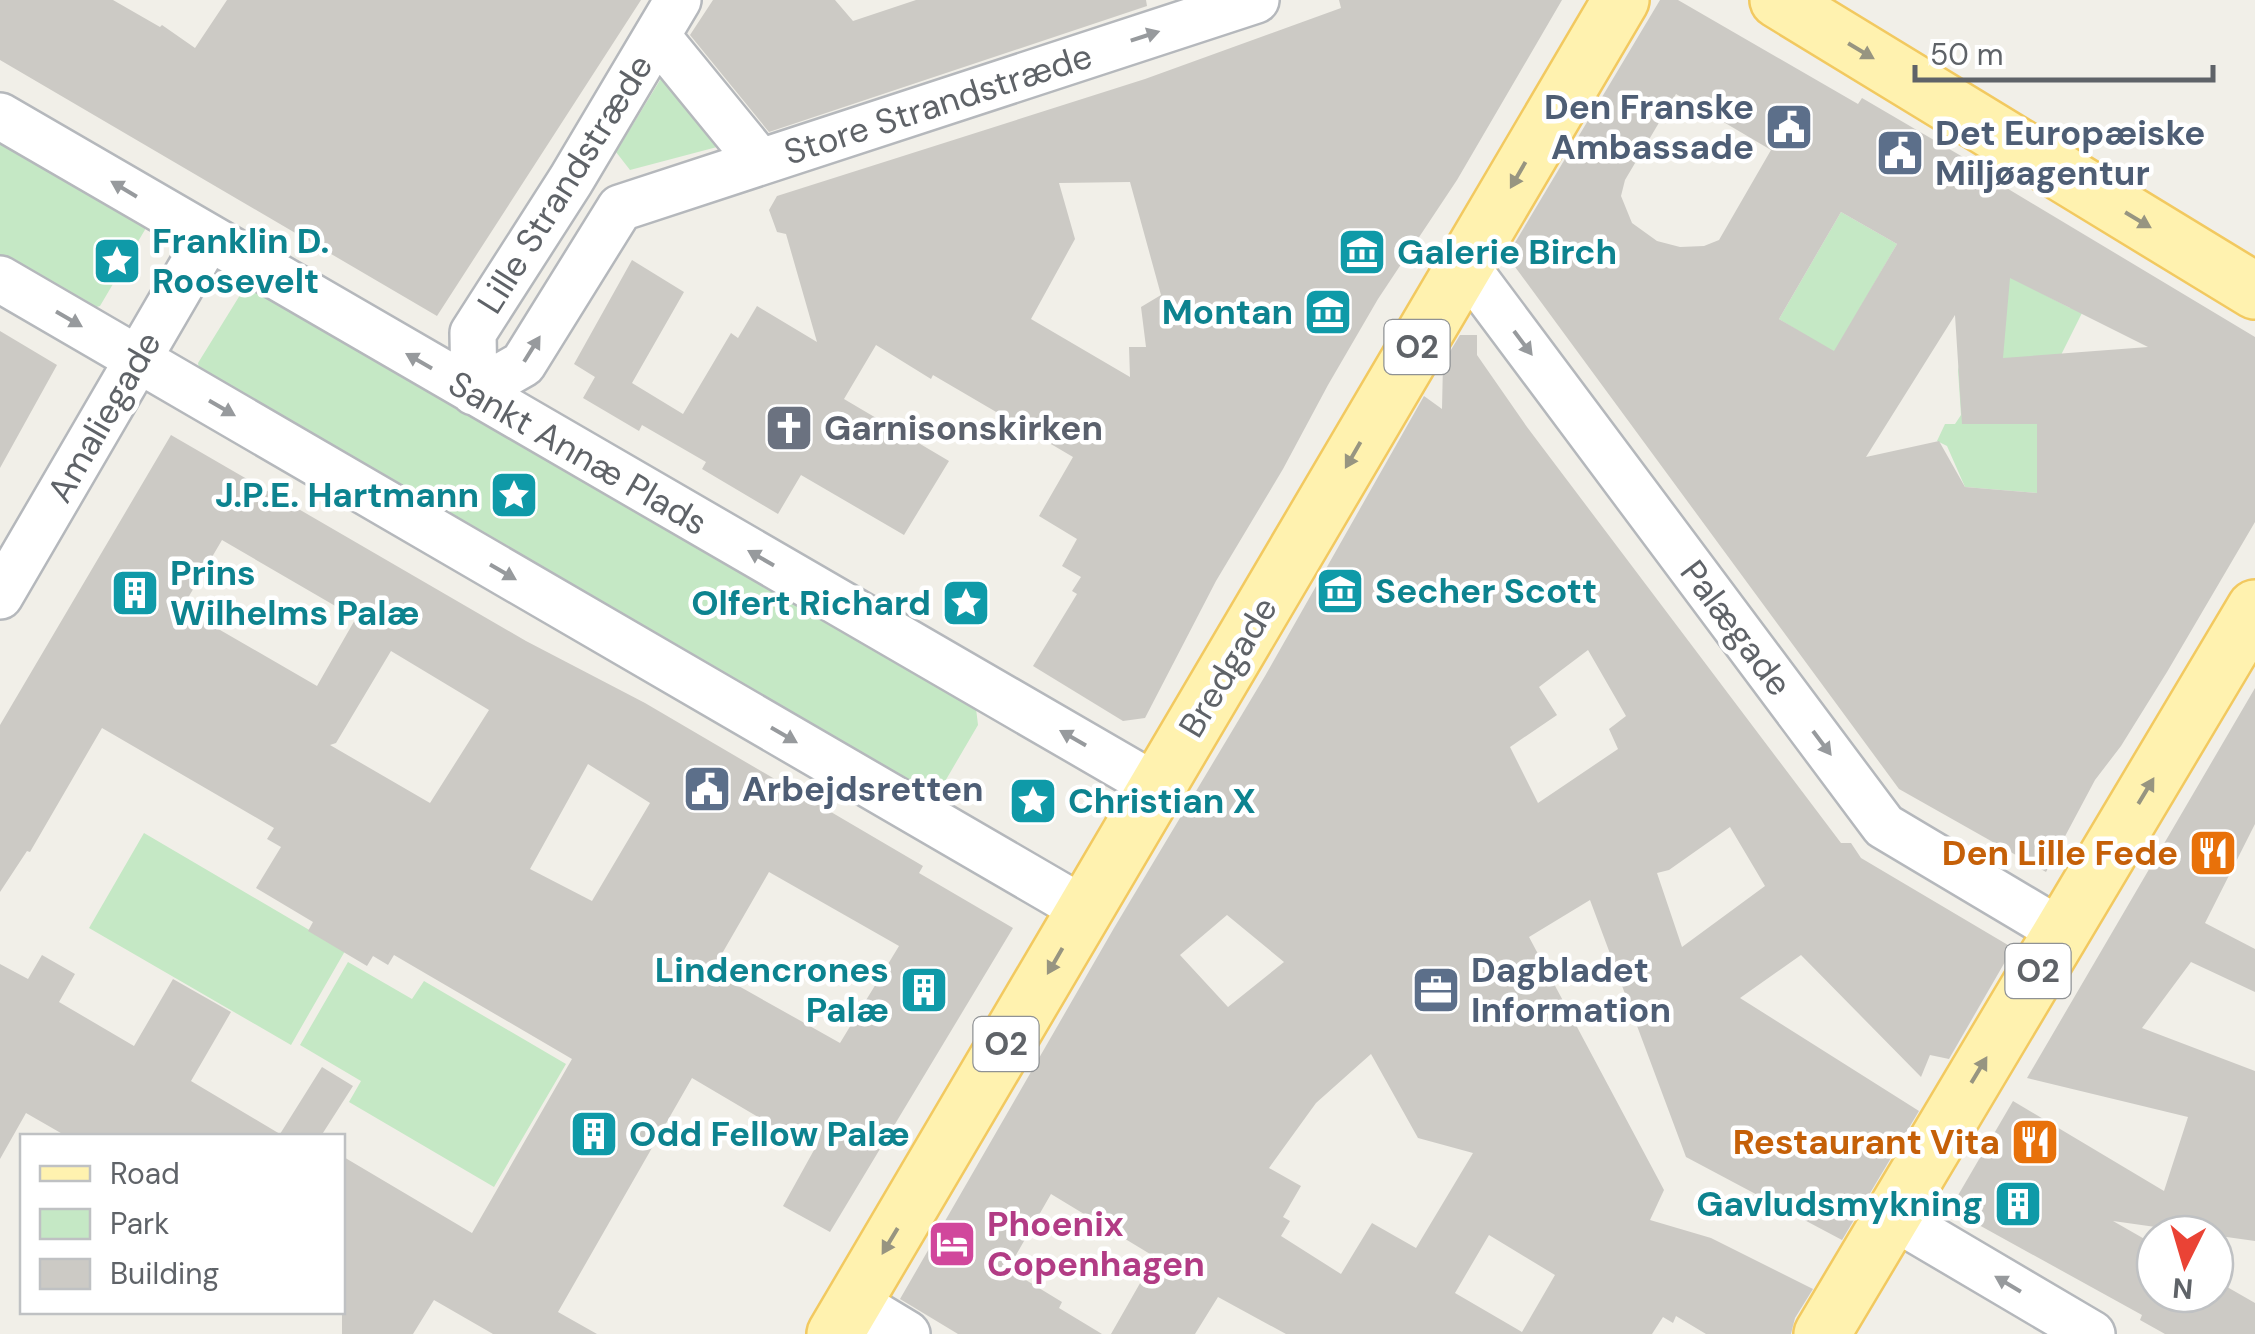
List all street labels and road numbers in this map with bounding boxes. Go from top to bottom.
street label: Store Strandstræde [778,33,1098,175]
street label: Lille Strandstræde [467,46,663,322]
road number: O2 [1384,320,1450,374]
street label: Amaliegade [37,323,171,511]
street label: Sankt Annæ Plads [440,360,716,546]
street label: Palægade [1670,551,1802,705]
street label: Bredgade [1168,588,1288,746]
road number: O2 [2006,944,2070,998]
road number: O2 [974,1017,1038,1071]

